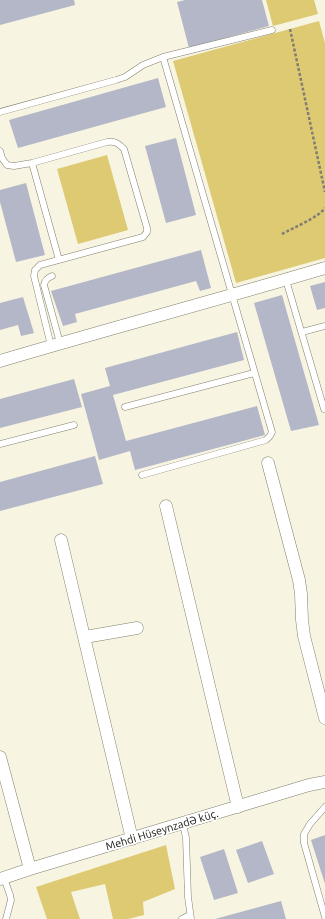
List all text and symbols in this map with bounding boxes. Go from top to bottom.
street label: Mehdi Hüseynzadə küç. [104,807,220,853]

